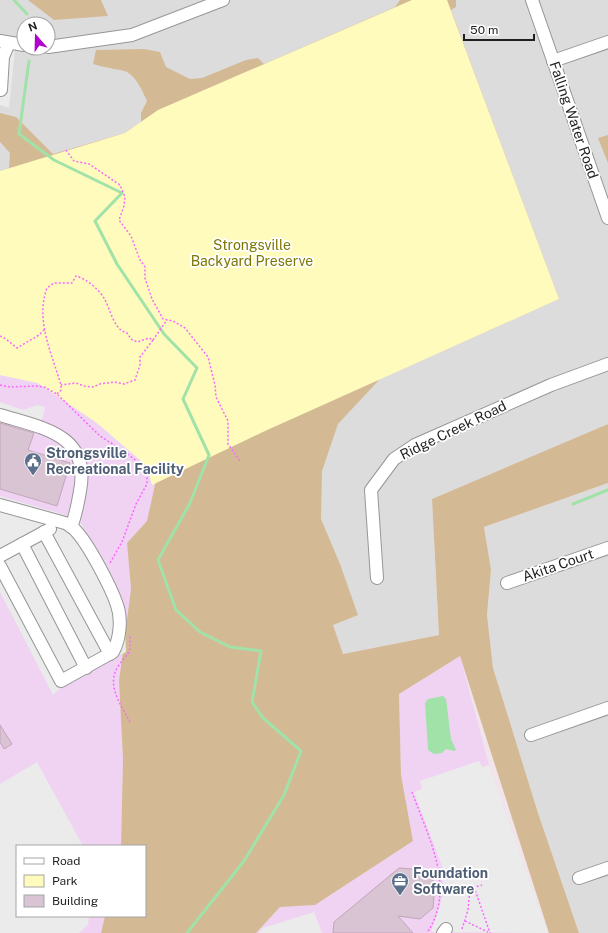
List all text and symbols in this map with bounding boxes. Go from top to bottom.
north arrow [16,16,56,56]
scale bar [464,16,534,42]
text: N [26,19,39,34]
text: 50 m [470,23,498,37]
street label: Falling Water Road [546,59,602,181]
park label: Strongsville Backyard Preserve [191,237,313,269]
street label: Ridge Creek Road [397,397,509,463]
place label: Strongsville Recreational Facility [46,445,184,477]
public building icon: Strongsville Recreational Facility [23,451,43,476]
street label: Akita Court [520,545,596,585]
legend [16,845,146,917]
text: Road [52,854,80,868]
place label: Foundation Software [413,865,488,897]
office icon: Foundation Software [390,871,410,896]
text: Park [52,874,78,888]
text: Building [52,894,98,908]

